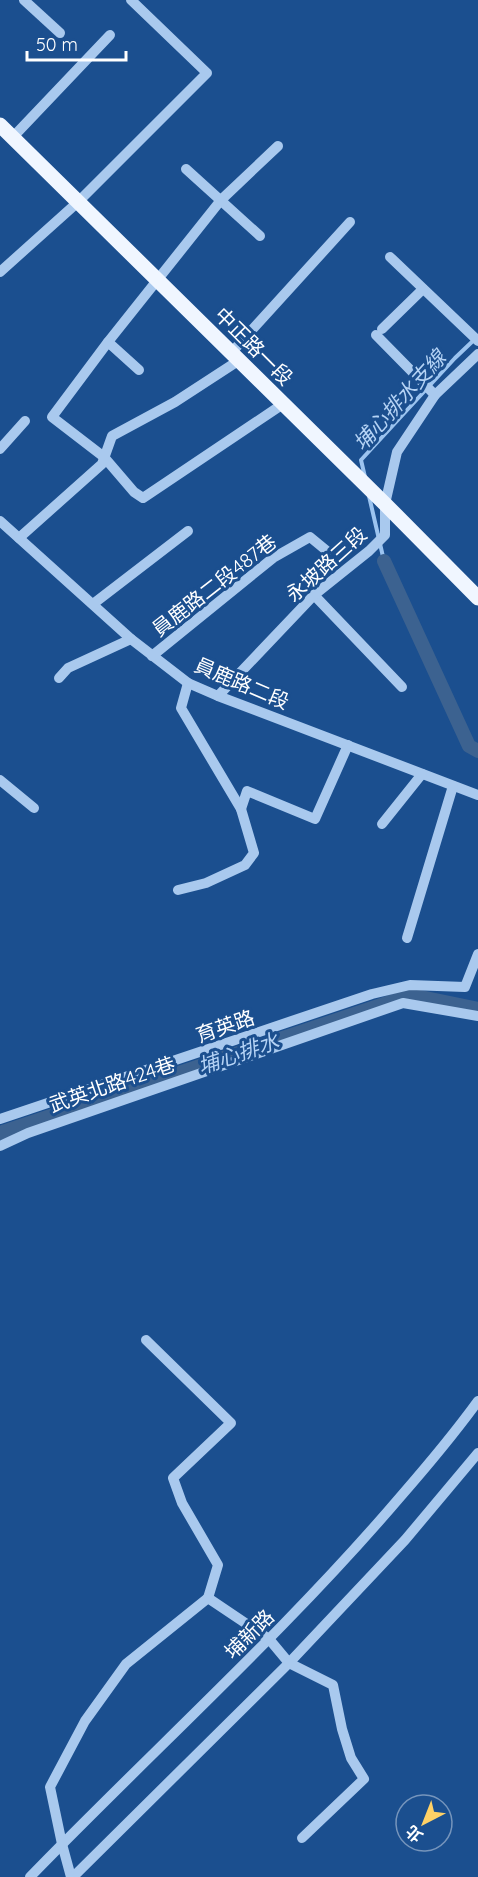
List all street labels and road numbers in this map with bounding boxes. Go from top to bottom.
street label: 中正路一段 [210,302,298,390]
street label: 永坡路三段 [280,521,372,607]
street label: 員鹿路二段487巷 [147,529,281,641]
street label: 員鹿路二段 [191,652,293,714]
street label: 育英路 [193,1004,257,1048]
street label: 武英北路424巷 [46,1051,178,1117]
street label: 埔新路 [219,1604,279,1664]

